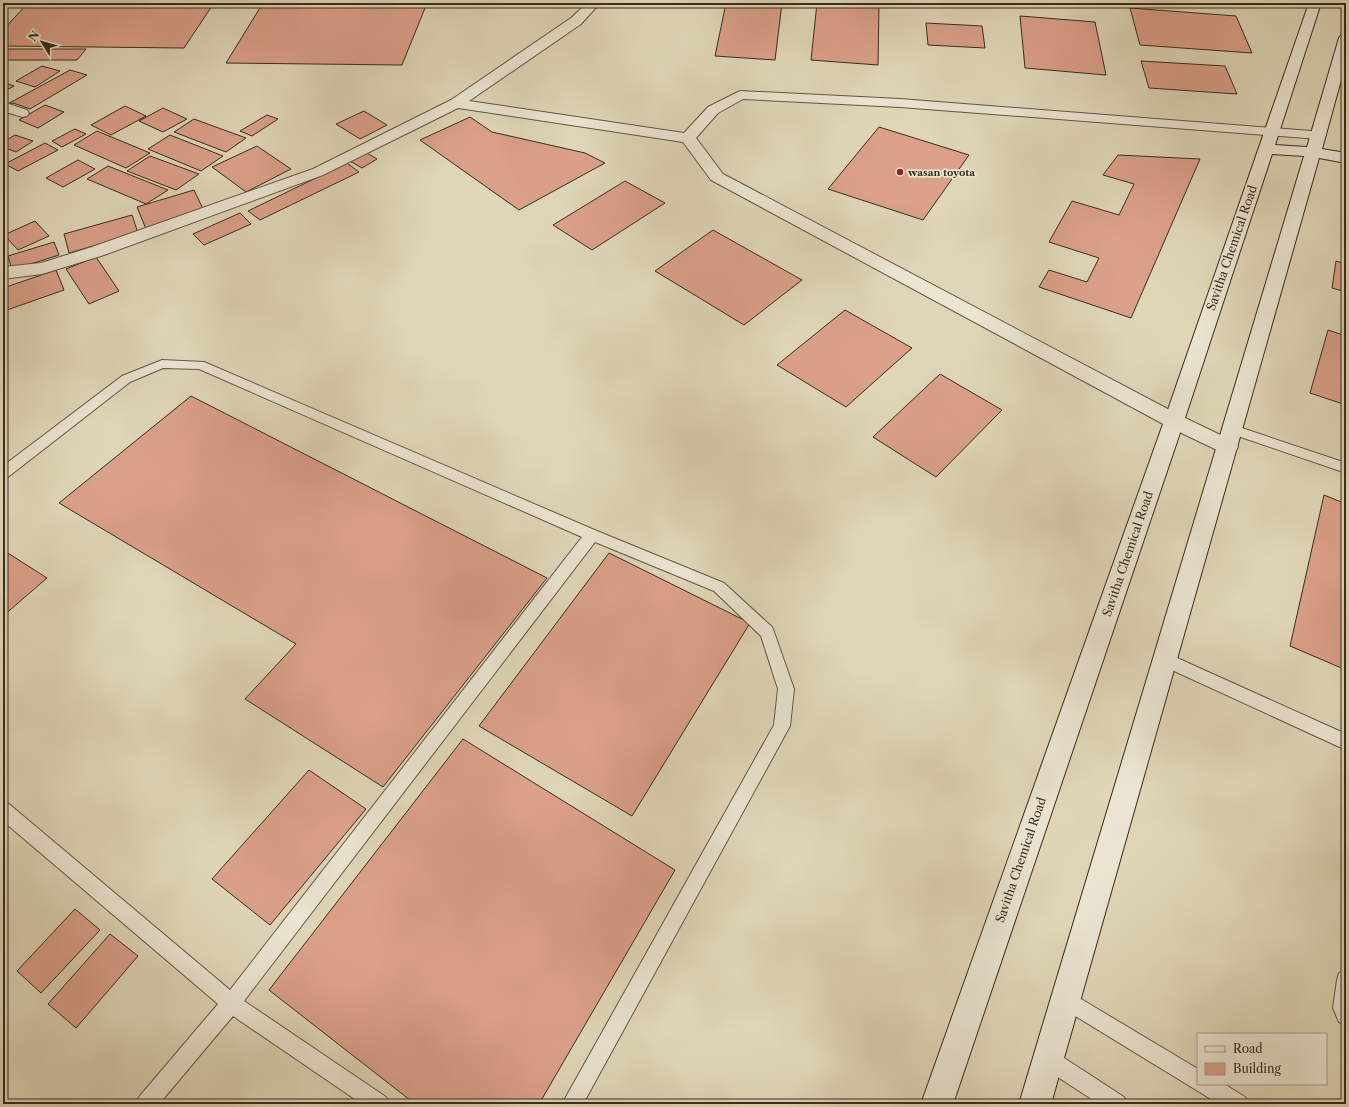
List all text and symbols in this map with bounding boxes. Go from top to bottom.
north arrow [22,22,62,62]
text: N [26,28,43,44]
place label: wasan toyota [907,166,975,179]
marker: wasan toyota [895,167,905,177]
street label: Savitha Chemical Road [1203,182,1260,313]
street label: Savitha Chemical Road [1099,488,1156,619]
street label: Savitha Chemical Road [992,794,1049,925]
legend [1197,1033,1327,1085]
text: Road [1233,1041,1263,1056]
text: Building [1233,1061,1281,1076]

